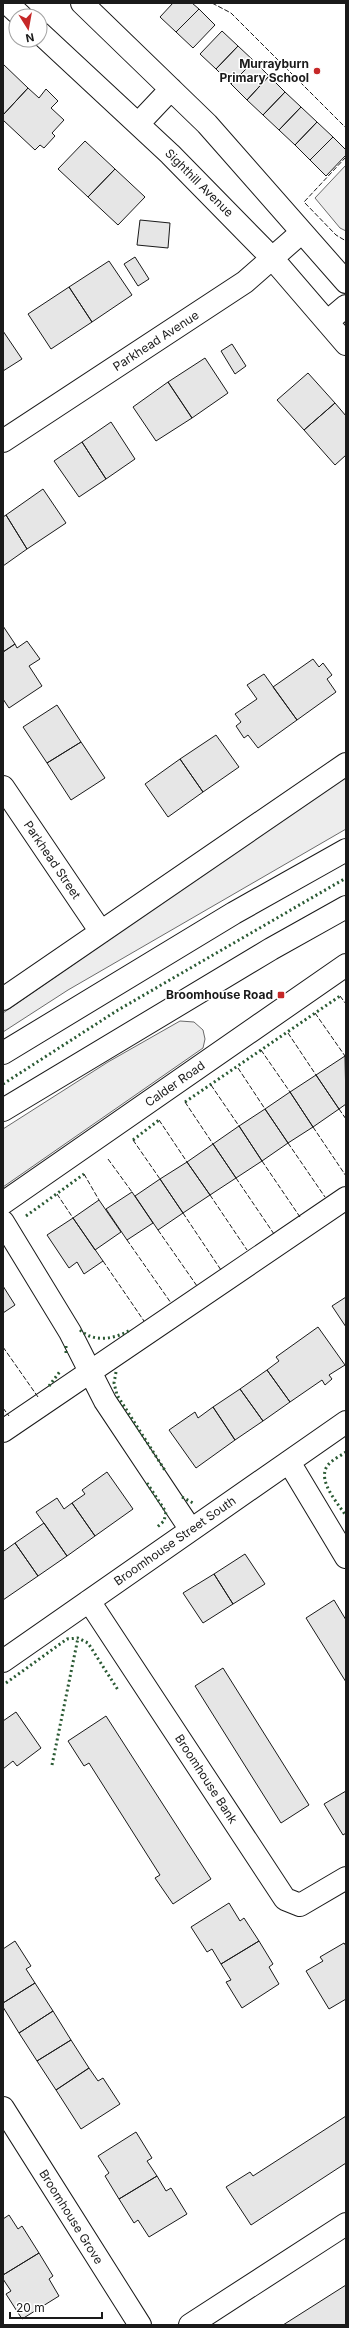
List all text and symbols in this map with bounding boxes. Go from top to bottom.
north arrow [8,8,48,48]
text: N [24,30,35,45]
place label: Murrayburn Primary School [220,56,309,85]
marker: Murrayburn Primary School [312,66,322,76]
street label: Sighthill Avenue [162,145,237,220]
street label: Parkhead Avenue [110,307,202,374]
street label: Parkhead Street [21,818,84,902]
place label: Broomhouse Road [166,987,273,1002]
marker: Broomhouse Road [276,990,286,1000]
street label: Calder Road [142,1057,208,1110]
street label: Broomhouse Street South [111,1493,239,1588]
street label: Broomhouse Bank [172,1731,241,1827]
street label: Broomhouse Grove [36,2167,107,2267]
scale bar [10,2294,102,2320]
text: 20 m [16,2300,45,2315]

